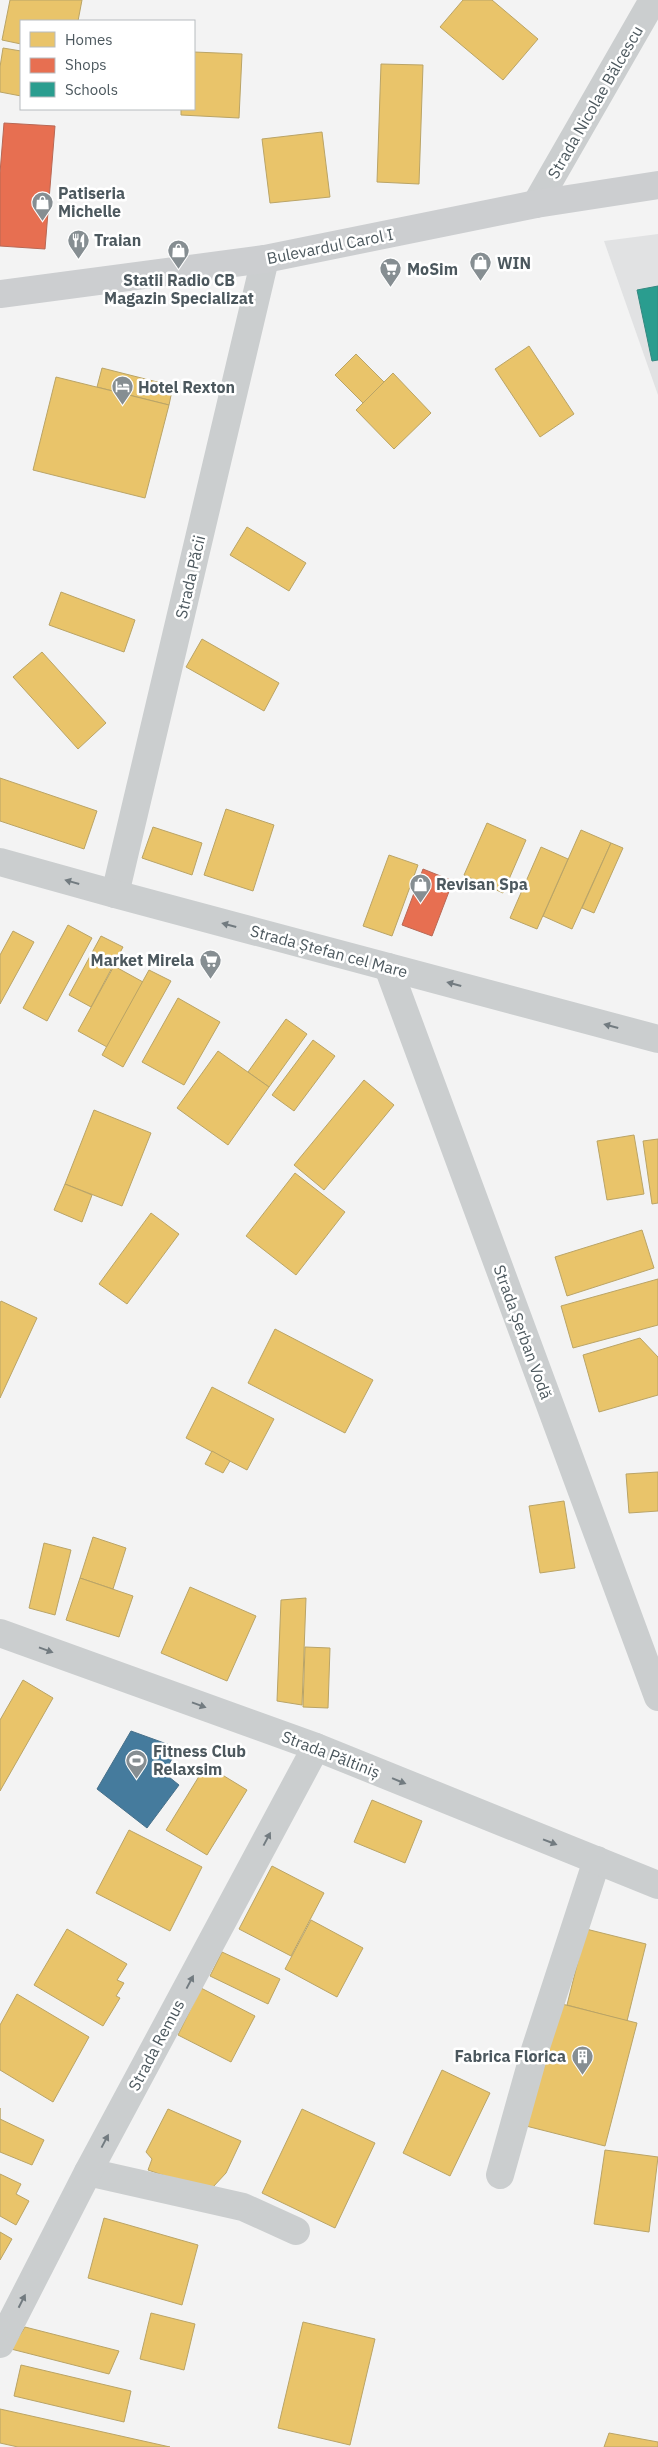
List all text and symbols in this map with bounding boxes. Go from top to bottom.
legend [20,20,195,110]
street label: Strada Nicolae Bălcescu [543,22,647,182]
text: Homes [65,30,113,49]
text: Shops [65,55,107,74]
text: Schools [65,80,118,99]
place label: Patiseria Michelle [58,183,125,221]
shop icon: Patiseria Michelle [30,190,54,221]
street label: Bulevardul Carol I [265,224,395,268]
restaurant icon: Traian [66,228,90,259]
place label: Traian [94,230,141,250]
shop icon: Statii Radio CB Magazin Specializat [167,239,191,270]
shop icon: WIN [469,251,493,282]
place label: WIN [497,253,531,273]
supermarket icon: MoSim [379,257,403,288]
place label: MoSim [407,259,458,279]
place label: Statii Radio CB Magazin Specializat [104,270,254,308]
hotel icon: Hotel Rexton [110,375,134,406]
place label: Hotel Rexton [138,377,235,397]
street label: Strada Păcii [171,533,209,621]
shop icon: Revisan Spa [408,872,432,903]
place label: Revisan Spa [436,874,528,894]
one-way arrow [65,878,80,886]
street label: Strada Ștefan cel Mare [248,920,410,982]
one-way arrow [222,921,237,929]
supermarket icon: Market Mirela [198,948,222,979]
place label: Market Mirela [91,950,194,970]
one-way arrow [446,980,461,988]
one-way arrow [603,1022,618,1030]
street label: Strada Șerban Vodă [489,1262,557,1402]
one-way arrow [39,1646,54,1654]
one-way arrow [191,1702,206,1709]
street label: Strada Păltiniș [279,1726,383,1782]
place label: Fitness Club Relaxsim [153,1741,246,1779]
sports icon: Fitness Club Relaxsim [125,1748,149,1779]
one-way arrow [392,1778,407,1786]
one-way arrow [263,1832,271,1847]
one-way arrow [543,1838,558,1846]
one-way arrow [186,1975,194,1990]
street label: Strada Remus [124,1996,188,2094]
building icon: Fabrica Florica [570,2044,594,2075]
place label: Fabrica Florica [455,2046,566,2066]
one-way arrow [100,2134,109,2148]
one-way arrow [18,2294,26,2308]

